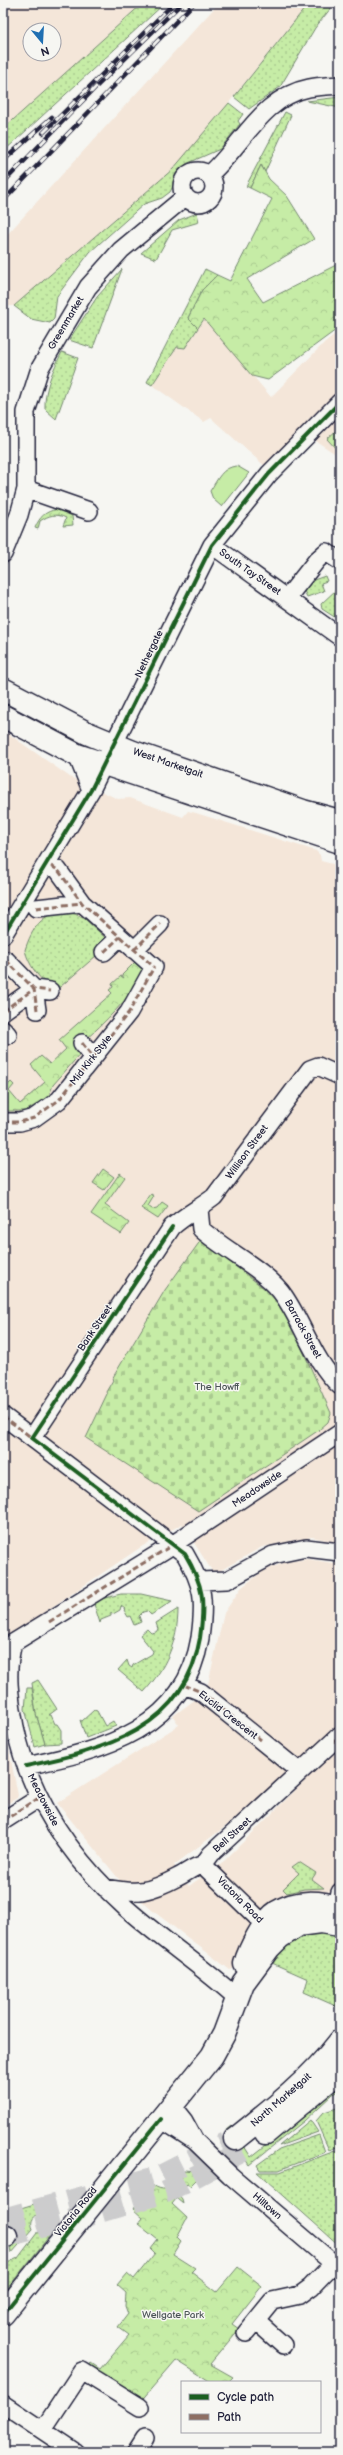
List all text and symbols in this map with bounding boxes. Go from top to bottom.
north arrow [22,22,62,62]
text: N [39,44,51,58]
street label: Greenmarket [45,294,87,352]
street label: South Tay Street [217,546,283,598]
street label: Nethergate [132,628,166,680]
street label: West Marketgait [131,745,205,781]
street label: Mid Kirk Style [68,1032,115,1088]
street label: Willison Street [223,1123,271,1181]
street label: Barrack Street [282,1298,324,1360]
street label: Bank Street [75,1303,115,1353]
park label: The Howff [195,1381,240,1393]
street label: Meadowside [230,1468,284,1510]
street label: Euclid Crescent [196,1688,260,1742]
street label: Meadowside [25,1772,61,1828]
street label: Bell Street [210,1815,254,1855]
street label: Victoria Road [214,1874,266,1926]
street label: North Marketgait [248,2070,314,2130]
street label: Victoria Road [52,2184,100,2239]
street label: Hilltown [250,2190,284,2222]
park label: Wellgate Park [142,2309,204,2321]
legend [181,2381,321,2433]
text: Cycle path [217,2390,274,2405]
text: Path [217,2410,242,2425]

